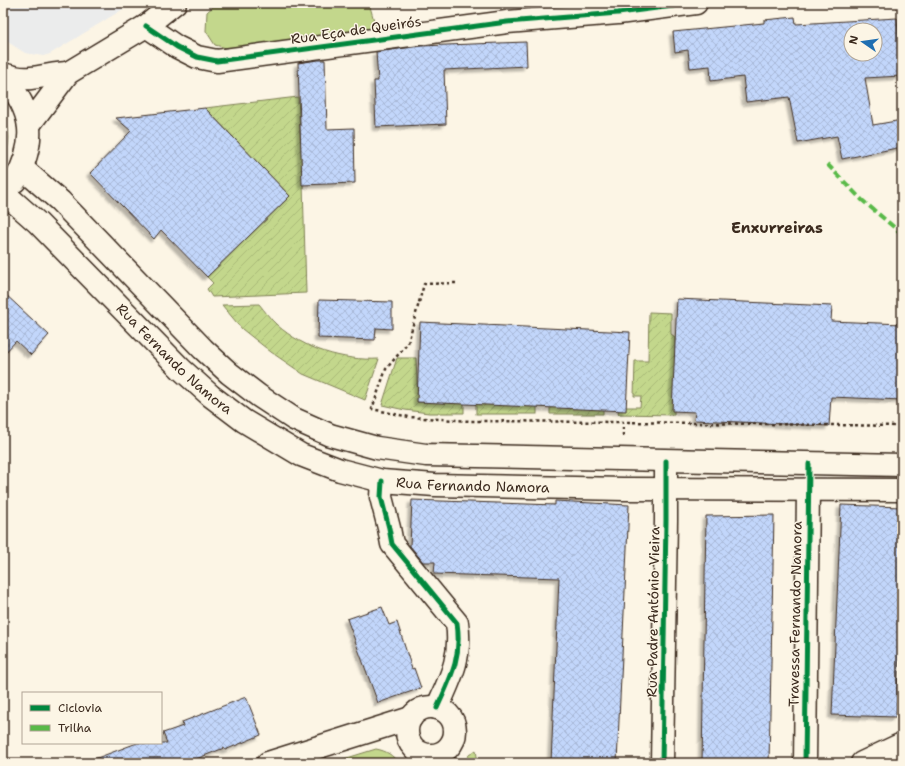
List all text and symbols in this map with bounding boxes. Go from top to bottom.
street label: Rua Eça de Queirós [290,12,422,48]
north arrow [843,22,883,62]
text: N [845,34,862,46]
district label: Enxurreiras [731,218,823,238]
street label: Rua Fernando Namora [113,299,236,418]
street label: Rua Fernando Namora [395,473,550,496]
street label: Travessa Fernando Namora [784,521,806,707]
street label: Rua Padre António Vieira [643,526,663,698]
legend [22,692,162,744]
text: Ciclovia [58,700,102,716]
text: Trilha [58,720,92,736]

